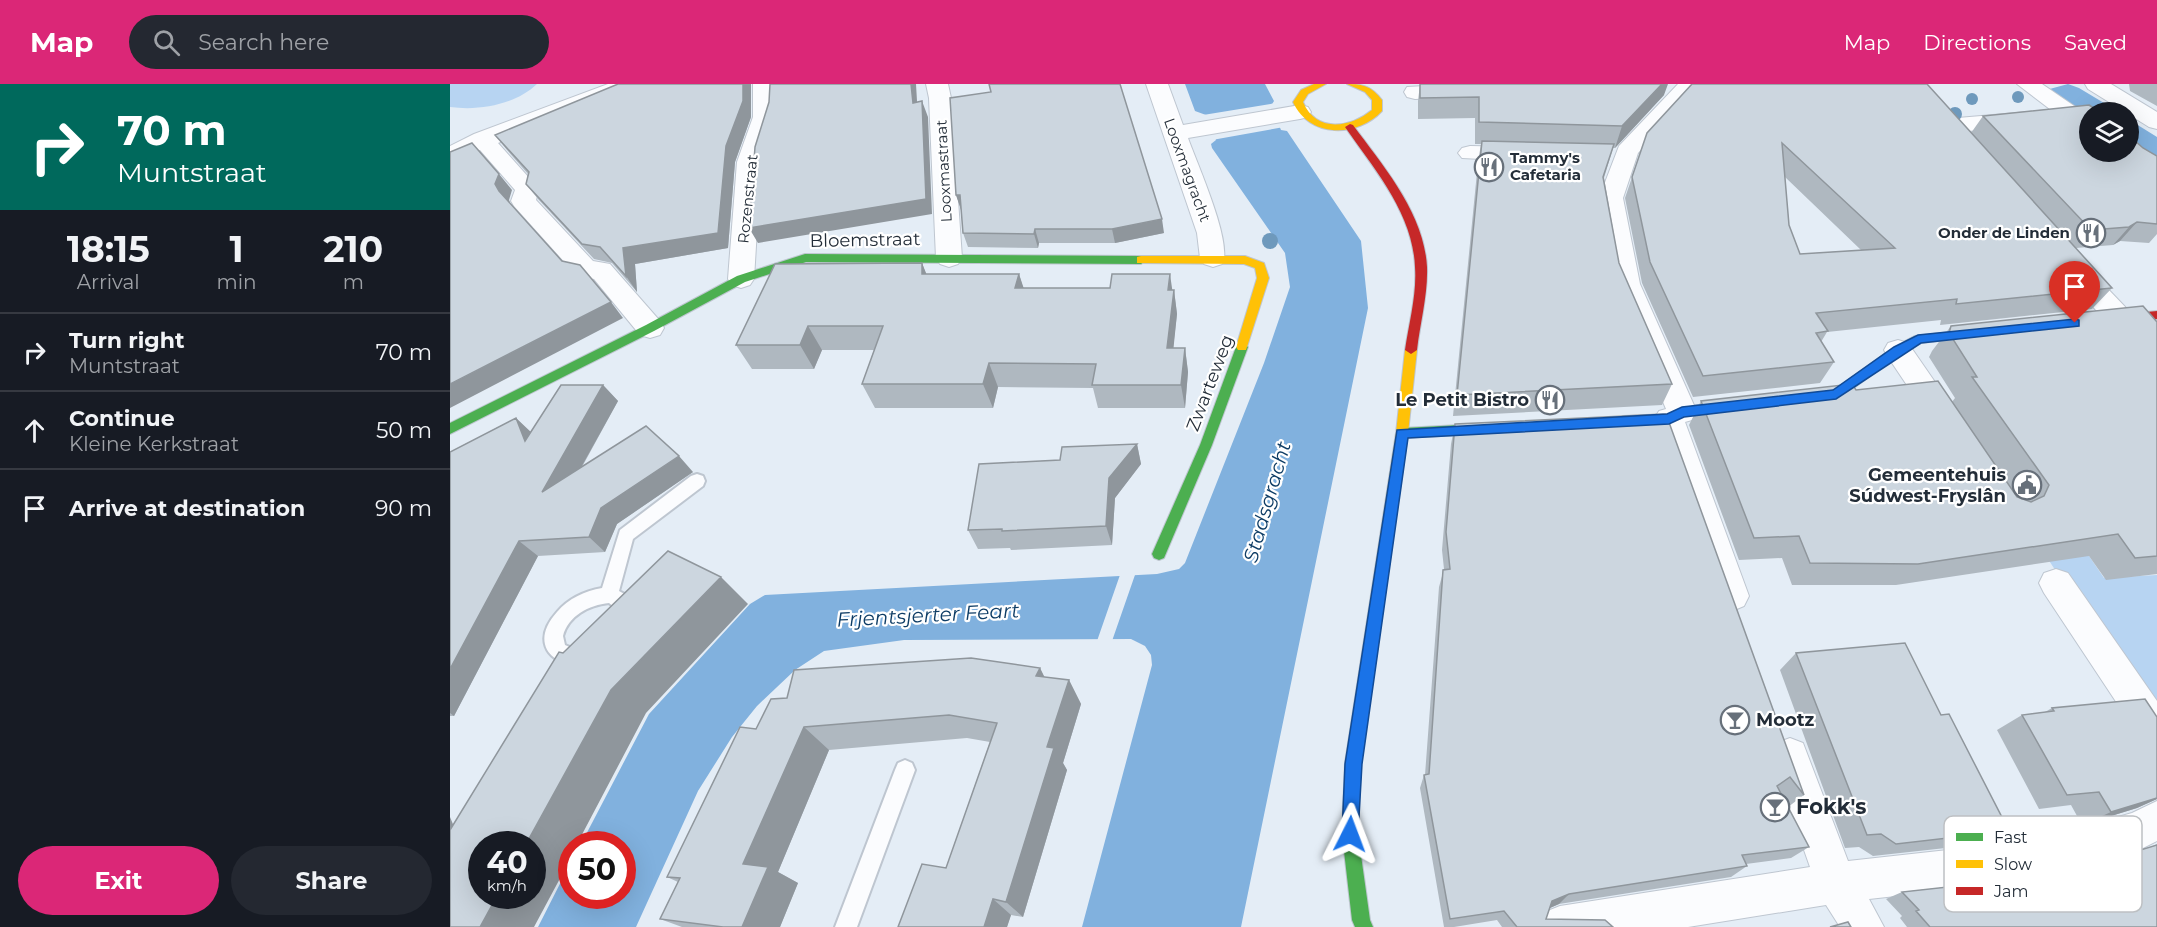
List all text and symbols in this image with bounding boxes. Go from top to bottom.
search box [129,15,549,69]
text: Map [30,25,93,59]
icon: search [150,26,183,59]
text: Search here [198,29,329,56]
text: Map [1844,30,1890,55]
text: Directions [1923,30,2031,55]
text: Saved [2064,30,2127,55]
map controls [2079,102,2139,162]
button: layers [2079,102,2139,162]
text: 70 m [117,104,227,156]
icon: right [18,108,96,186]
street label: Looxmagracht [1160,115,1215,224]
street label: Looxmastraat [931,119,956,223]
place label: Tammy's Cafetaria [1510,148,1581,184]
restaurant icon: Tammy's Cafetaria [1473,151,1505,183]
street label: Rozenstraat [733,153,762,244]
text: Muntstraat [117,156,267,189]
restaurant icon: Onder de Linden [2075,217,2107,249]
place label: Onder de Linden [1938,223,2070,242]
text: 18:15 [67,227,150,271]
text: 1 [229,227,244,271]
text: 210 [323,227,383,271]
street label: Bloemstraat [809,228,921,252]
pin [2049,261,2100,323]
text: Arrival [77,270,140,294]
text: min [216,270,257,294]
text: m [343,270,364,294]
icon: arrive [2058,270,2091,303]
text: Turn right [69,327,184,354]
street label: Zwarteweg [1182,332,1238,434]
icon: right [18,336,51,369]
text: 70 m [376,339,432,366]
text: Muntstraat [69,354,180,378]
restaurant icon: Le Petit Bistro [1534,384,1566,416]
place label: Le Petit Bistro [1395,389,1529,411]
text: Continue [69,405,175,432]
icon: ahead [18,414,51,447]
text: 50 m [376,417,432,444]
text: Kleine Kerkstraat [69,432,239,456]
water label: Stadsgracht [1238,439,1296,565]
place label: Gemeentehuis Súdwest-Fryslân [1849,464,2006,507]
public building icon: Gemeentehuis Súdwest-Fryslân [2011,469,2043,501]
icon: arrive [18,492,51,525]
text: Arrive at destination [69,495,305,522]
text: 90 m [375,495,432,522]
water label: Frjentsjerter Feart [836,598,1020,632]
bar icon: Mootz [1719,704,1751,736]
place label: Mootz [1756,709,1815,731]
bar icon: Fokk's [1759,791,1791,823]
place label: Fokk's [1796,794,1866,819]
position arrow [1318,802,1382,866]
legend [1944,816,2142,912]
text: Fast [1994,828,2028,847]
speed limit sign: 50 [558,831,636,909]
text: 40 [486,844,528,881]
button: Exit [18,846,219,915]
button: Share [231,846,432,915]
text: Slow [1994,855,2032,874]
text: km/h [487,876,527,895]
text: Jam [1993,882,2028,901]

